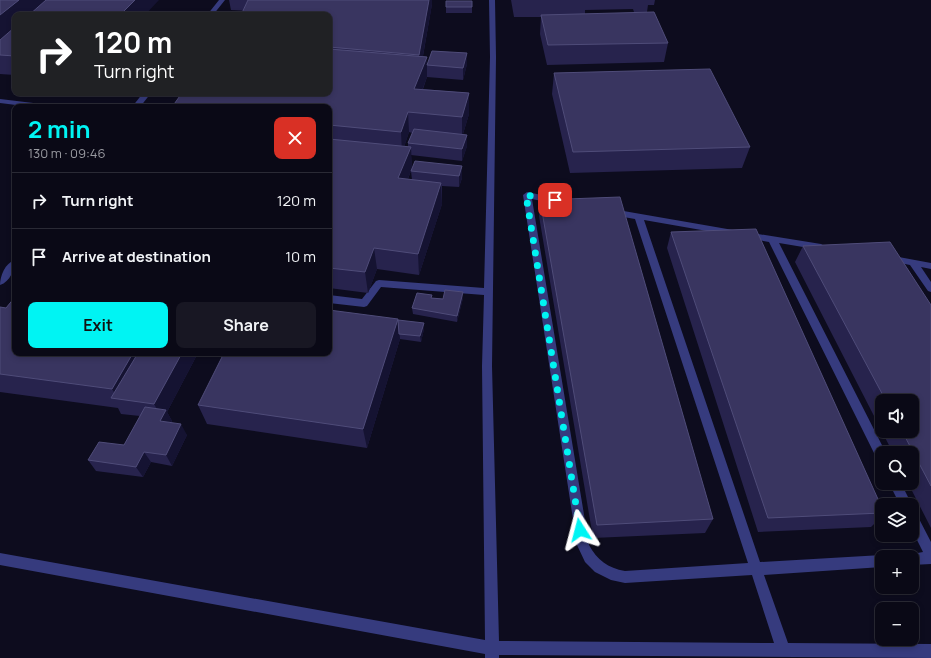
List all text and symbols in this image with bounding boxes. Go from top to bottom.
text: 120 m [94,23,172,61]
icon: right [28,28,80,80]
text: Turn right [94,59,175,83]
text: 2 min [28,112,90,145]
button: close [274,117,316,159]
text: 130 m · 09:46 [28,144,106,162]
pin [538,183,572,217]
icon: arrive [544,189,566,211]
icon: right [28,190,50,212]
text: Turn right [62,190,133,211]
text: 120 m [277,190,316,211]
icon: arrive [28,246,50,268]
text: Arrive at destination [62,246,211,267]
text: 10 m [285,246,316,267]
button: Exit [28,302,168,348]
button: Share [176,302,316,348]
map controls [875,394,919,646]
button: sound [875,394,919,438]
button: search [875,446,919,490]
button: layers [875,498,919,542]
position arrow [559,509,601,551]
button: + [875,550,919,594]
button: − [875,602,919,646]

